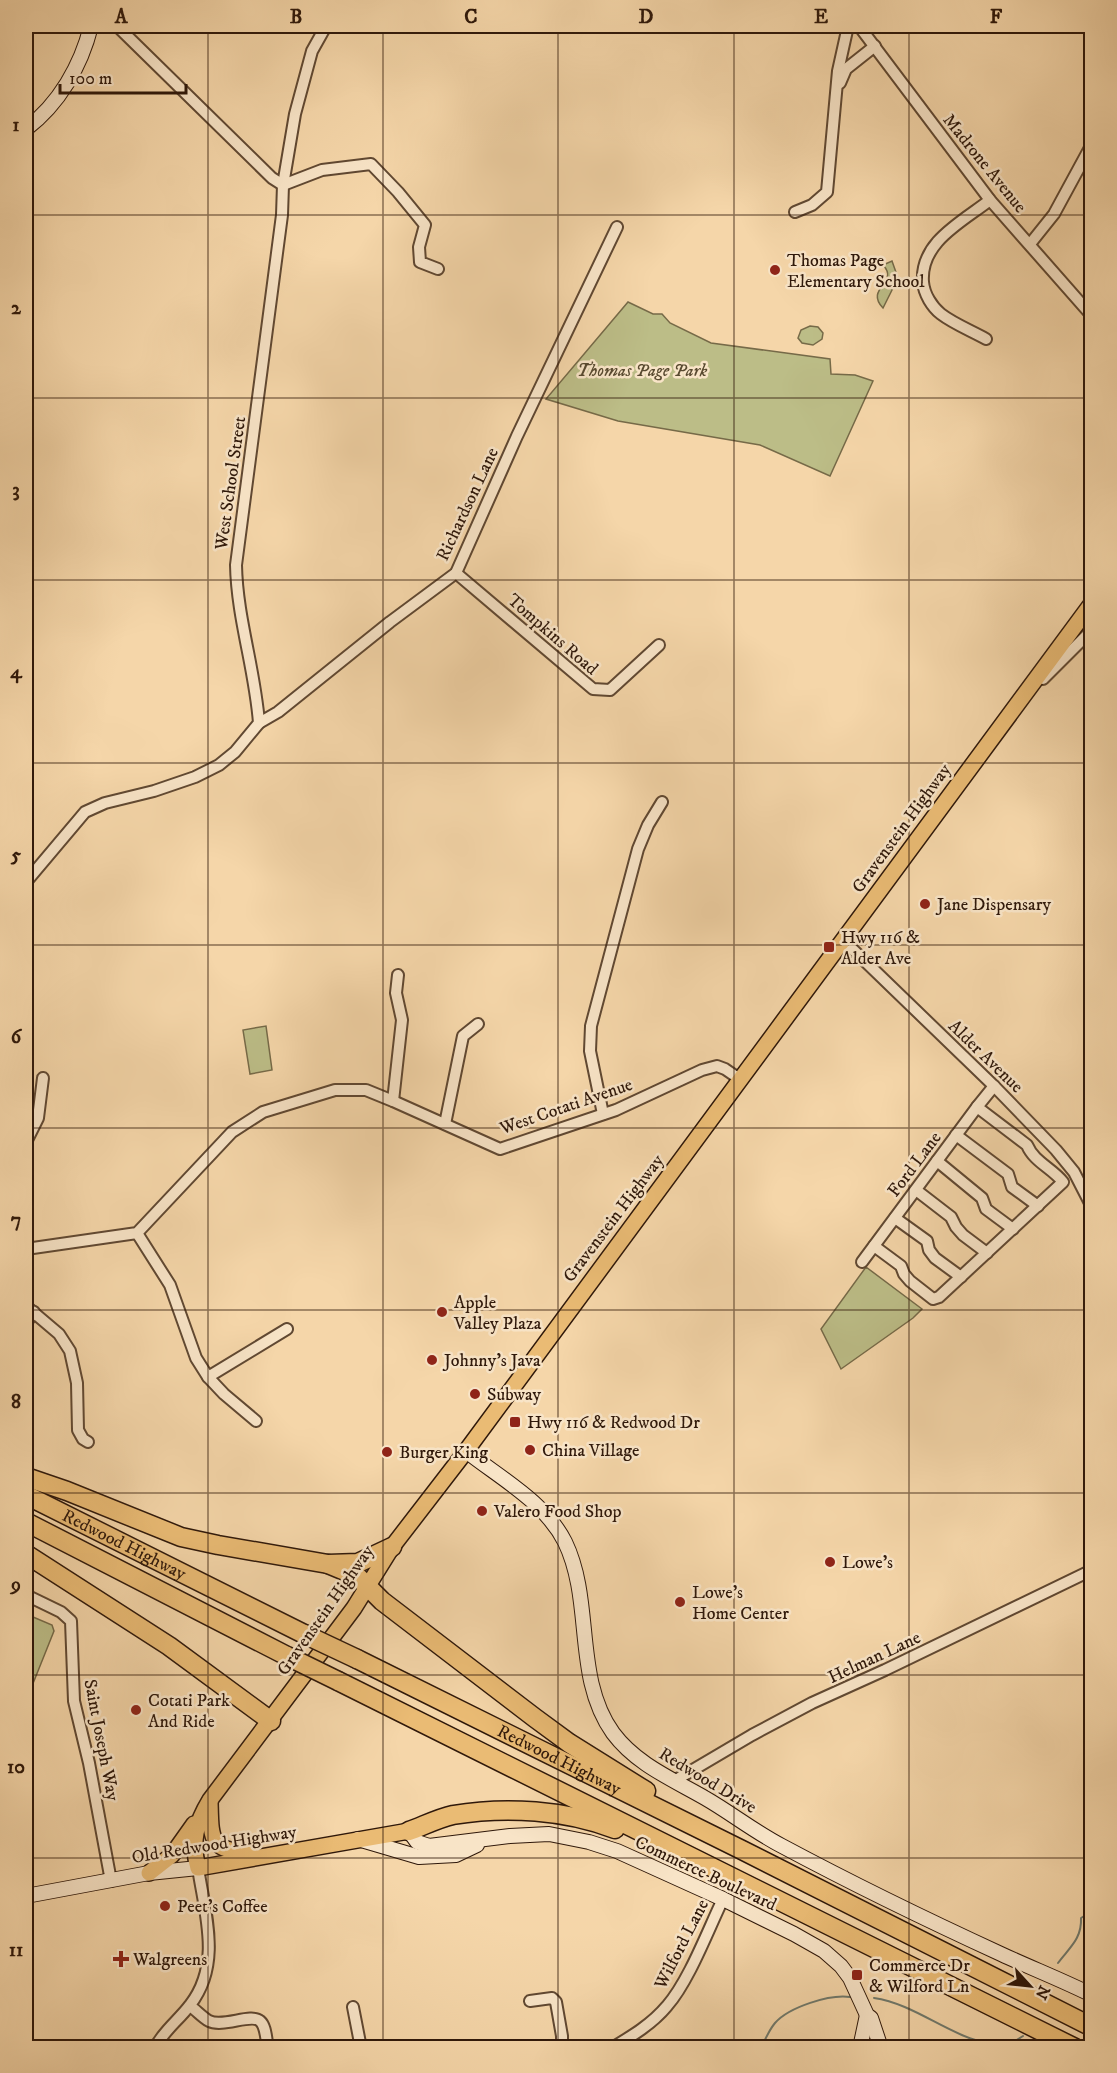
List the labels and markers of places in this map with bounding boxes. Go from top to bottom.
place label: Thomas Page Elementary School [787,250,925,293]
marker: Thomas Page Elementary School [768,263,782,277]
place label: Jane Dispensary [935,894,1051,916]
marker: Jane Dispensary [918,897,932,911]
place label: Hwy 116 & Alder Ave [841,927,920,970]
marker: Hwy 116 & Alder Ave [822,940,836,954]
place label: Apple Valley Plaza [453,1292,542,1335]
marker: Apple Valley Plaza [435,1305,449,1319]
place label: Johnny's Java [442,1350,541,1372]
marker: Johnny's Java [425,1353,439,1367]
place label: Subway [487,1384,542,1406]
marker: Subway [468,1387,482,1401]
place label: Hwy 116 & Redwood Dr [527,1412,700,1434]
marker: Hwy 116 & Redwood Dr [508,1415,522,1429]
place label: China Village [542,1440,640,1462]
place label: Burger King [399,1442,488,1464]
marker: China Village [523,1443,537,1457]
marker: Burger King [380,1445,394,1459]
place label: Valero Food Shop [493,1501,621,1523]
marker: Valero Food Shop [475,1504,489,1518]
place label: Lowe's [842,1552,893,1574]
marker: Lowe's [823,1555,837,1569]
place label: Lowe's Home Center [692,1582,789,1625]
marker: Lowe's Home Center [673,1595,687,1609]
place label: Cotati Park And Ride [148,1690,230,1733]
marker: Cotati Park And Ride [129,1703,143,1717]
place label: Peet's Coffee [177,1896,268,1918]
marker: Peet's Coffee [158,1899,172,1913]
place label: Walgreens [132,1949,207,1971]
marker: Walgreens [114,1952,128,1966]
place label: Commerce Dr & Wilford Ln [869,1955,970,1998]
marker: Commerce Dr & Wilford Ln [850,1968,864,1982]

